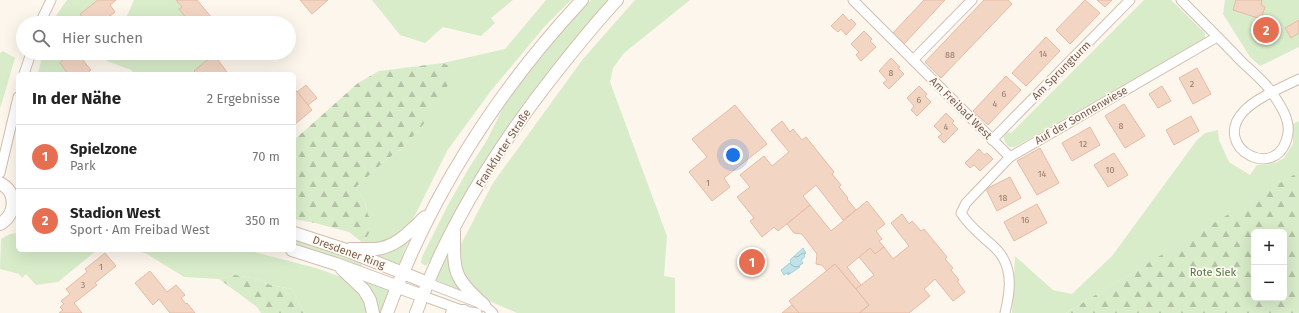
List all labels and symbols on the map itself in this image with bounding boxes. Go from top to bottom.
pin: 2 [1253,15,1279,45]
street label: Am Sprungturm [1029,38,1094,103]
house number: 14 [1039,49,1048,59]
house number: 88 [945,50,955,60]
house number: 8 [889,68,894,78]
street label: Am Freibad West [927,75,994,142]
house number: 2 [1190,79,1194,89]
street label: Auf der Sonnenwiese [1033,84,1130,147]
house number: 6 [1002,89,1007,99]
house number: 6 [917,95,922,105]
house number: 4 [993,99,998,109]
street label: Frankfurter Straße [473,107,534,190]
house number: 8 [1119,121,1124,131]
house number: 4 [944,122,949,132]
house number: 12 [1079,139,1087,149]
your location [723,145,743,165]
house number: 10 [1106,165,1114,175]
house number: 14 [1038,169,1047,179]
house number: 1 [706,178,710,188]
house number: 18 [999,193,1007,203]
house number: 16 [1021,215,1030,225]
street label: Dresdener Ring [311,233,387,272]
pin: 1 [739,247,765,277]
house number: 1 [99,262,103,272]
park label: Rote Siek [1190,266,1237,279]
house number: 3 [81,280,85,290]

